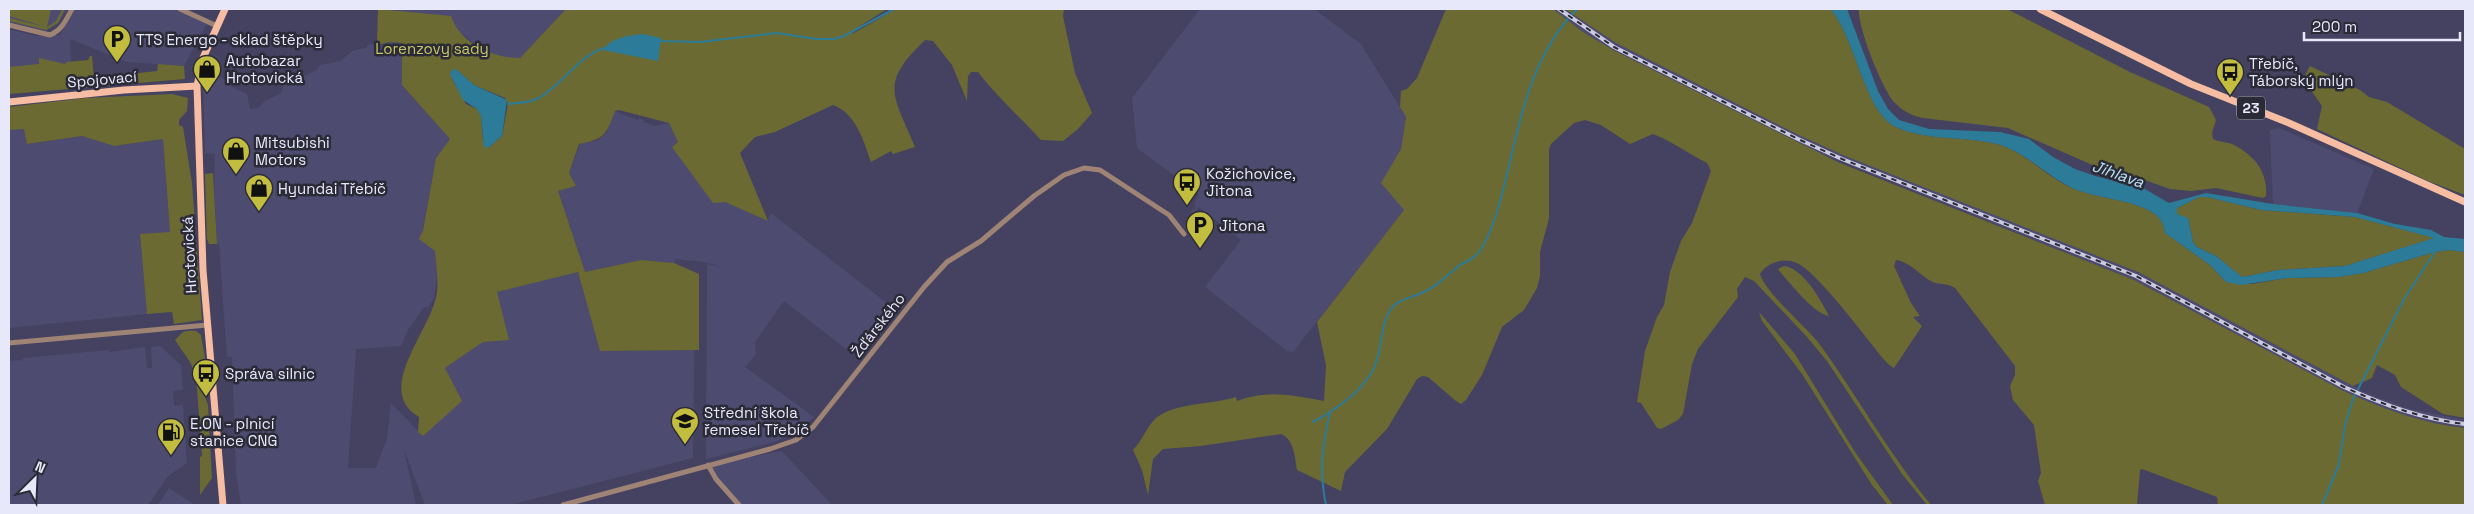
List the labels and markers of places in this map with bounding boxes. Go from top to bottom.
parking icon: TTS Energo - sklad štěpky [102,24,132,63]
place label: TTS Energo - sklad štěpky [136,30,323,49]
place label: Autobazar Hrotovická [226,51,303,87]
shop icon: Autobazar Hrotovická [192,54,222,93]
place label: Třebíč, Táborský mlýn [2249,54,2354,90]
bus stop icon: Třebíč, Táborský mlýn [2215,57,2245,96]
place label: Mitsubishi Motors [255,133,330,169]
shop icon: Mitsubishi Motors [221,136,251,175]
place label: Kožichovice, Jitona [1206,164,1296,200]
bus stop icon: Kožichovice, Jitona [1172,167,1202,206]
shop icon: Hyundai Třebíč [244,173,274,212]
place label: Hyundai Třebíč [278,179,386,198]
parking icon: Jitona [1185,210,1215,249]
place label: Jitona [1219,216,1266,235]
bus stop icon: Správa silnic [191,358,221,397]
place label: Správa silnic [225,364,315,383]
place label: Střední škola řemesel Třebíč [704,403,809,439]
school or university icon: Střední škola řemesel Třebíč [670,406,700,445]
place label: E.ON - plnicí stanice CNG [190,414,277,450]
fuel station icon: E.ON - plnicí stanice CNG [156,417,186,456]

